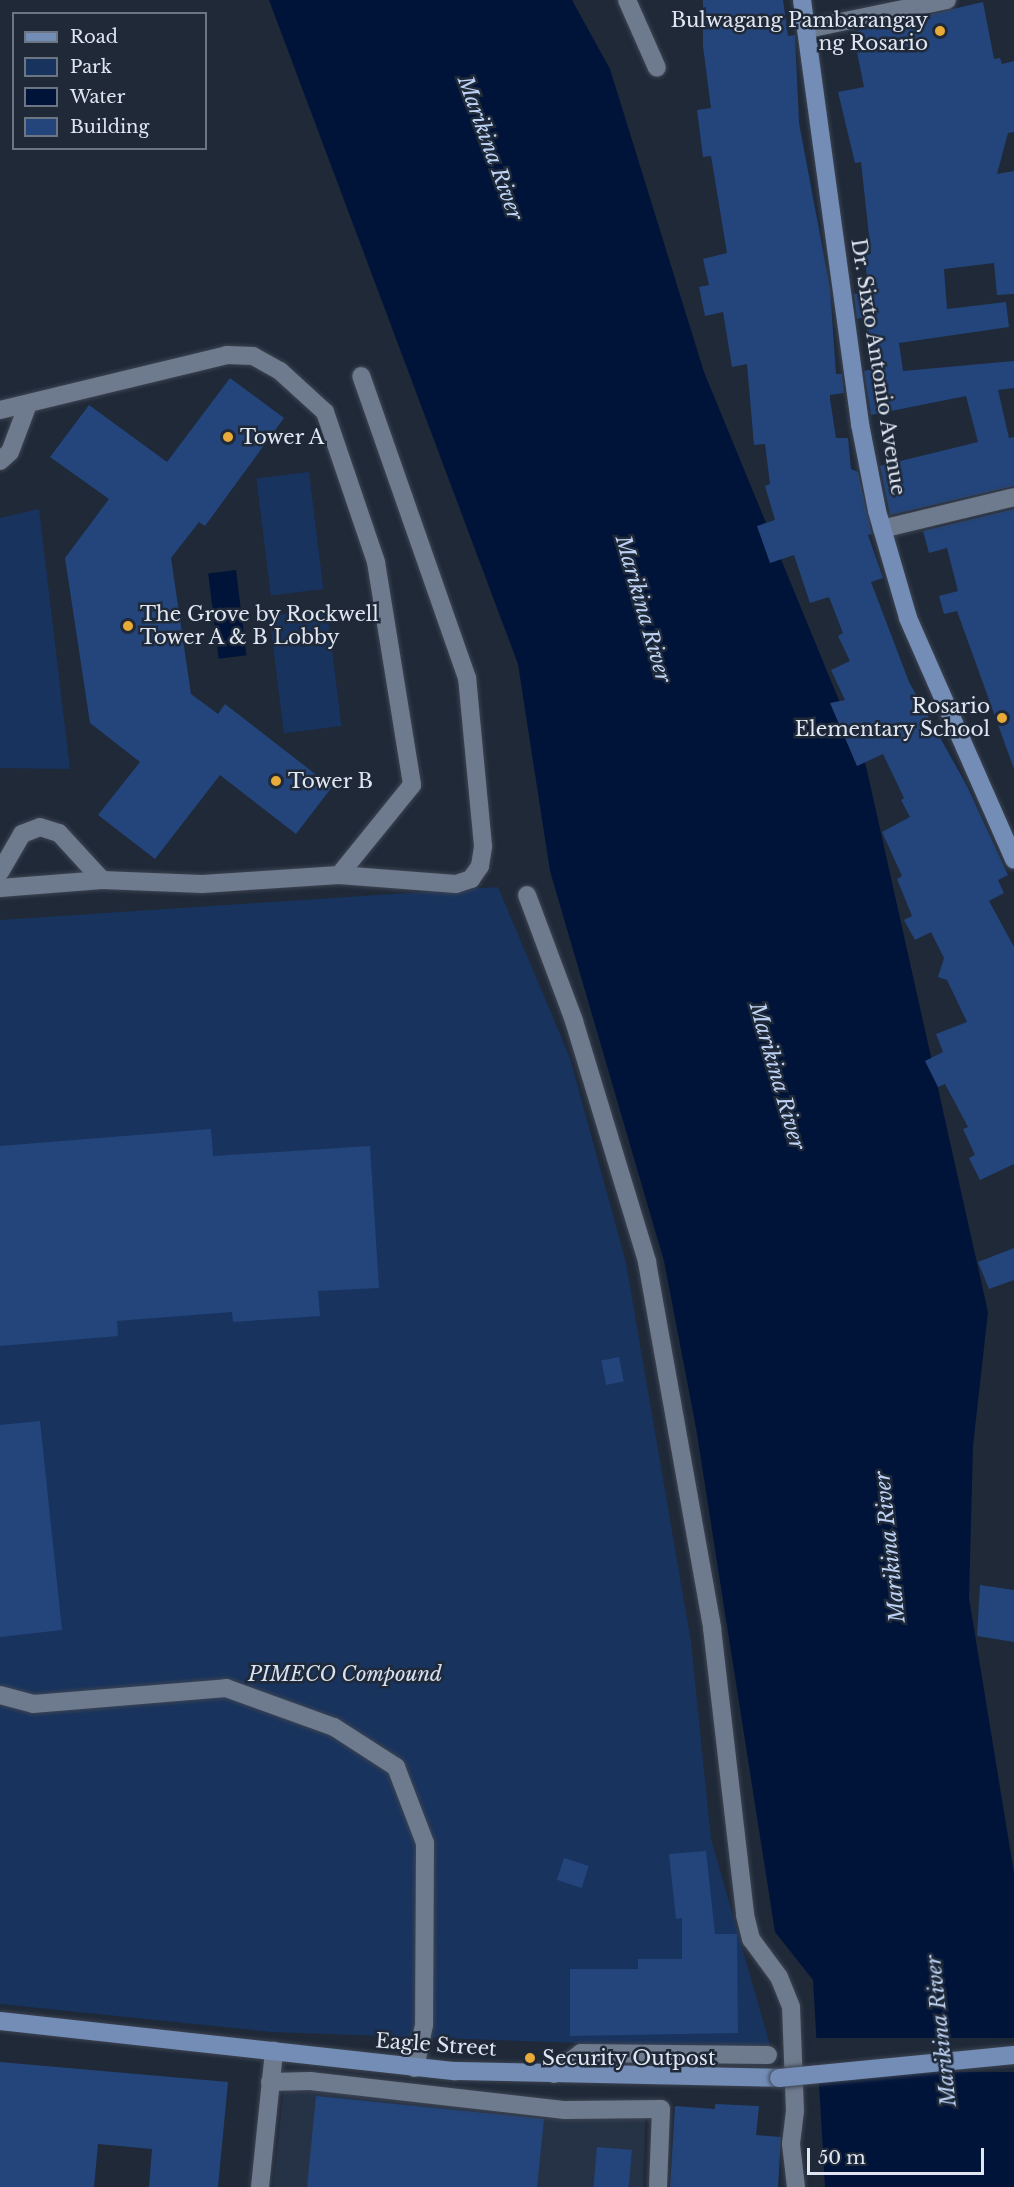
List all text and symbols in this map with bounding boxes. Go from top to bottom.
place label: Bulwagang Pambarangay ng Rosario [670,8,928,55]
legend [12,12,207,150]
marker: Bulwagang Pambarangay ng Rosario [933,24,947,38]
text: Road [70,26,118,48]
text: Park [70,56,112,78]
water label: Marikina River [452,72,528,224]
text: Water [70,86,125,108]
text: Building [70,116,149,138]
street label: Dr. Sixto Antonio Avenue [846,236,910,498]
place label: Tower A [240,425,325,449]
marker: Tower A [221,430,235,444]
water label: Marikina River [610,532,676,686]
place label: The Grove by Rockwell Tower A & B Lobby [140,602,379,649]
marker: The Grove by Rockwell Tower A & B Lobby [121,619,135,633]
place label: Rosario Elementary School [794,694,990,741]
marker: Rosario Elementary School [995,711,1009,725]
place label: Tower B [288,769,373,793]
marker: Tower B [269,774,283,788]
water label: Marikina River [744,999,810,1153]
water label: Marikina River [869,1470,911,1624]
park label: PIMECO Compound [248,1662,442,1686]
water label: Marikina River [920,1954,962,2108]
street label: Eagle Street [375,2029,497,2061]
place label: Security Outpost [542,2046,716,2070]
marker: Security Outpost [523,2051,537,2065]
scale bar [810,2136,987,2174]
text: 50 m [818,2147,866,2169]

